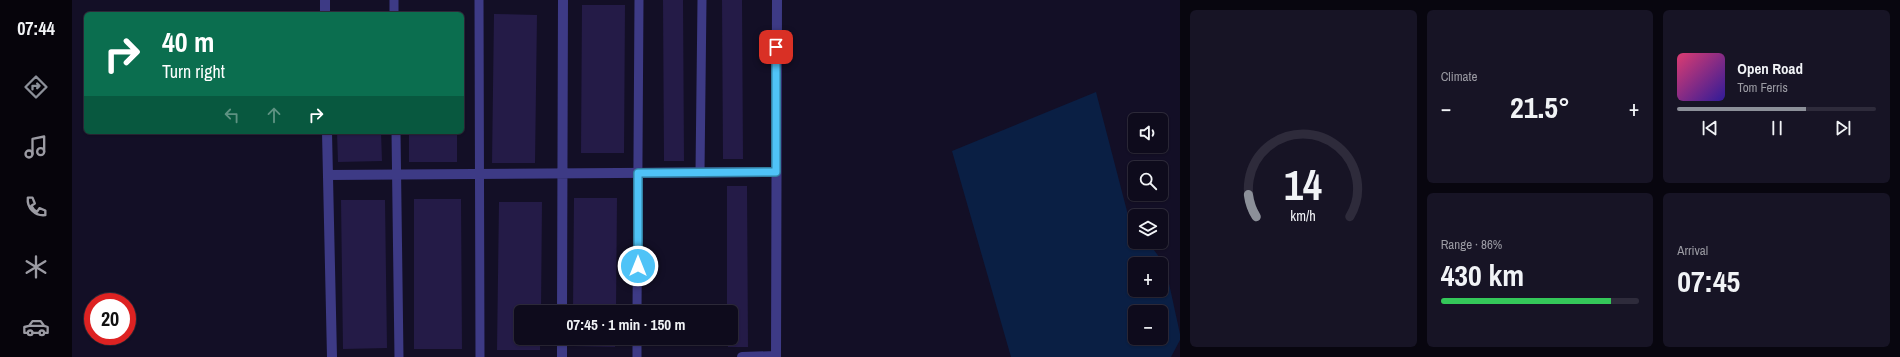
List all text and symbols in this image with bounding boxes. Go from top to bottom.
text: 07:44 [17,16,55,41]
text: 40 m [162,23,214,61]
icon: right [96,28,148,80]
pin [759,30,793,64]
icon: arrive [765,36,787,58]
text: Open Road [1737,58,1803,79]
text: Turn right [162,59,225,84]
text: Climate [1441,68,1477,85]
icon: directions [22,73,50,101]
text: Tom Ferris [1737,79,1788,96]
text: 21.5° [1510,87,1570,127]
text: − [1441,93,1451,123]
text: + [1629,93,1639,123]
icon: left [221,104,243,126]
icon: ahead [263,104,285,126]
icon: right [305,104,327,126]
map controls [1128,113,1168,345]
button: sound [1128,113,1168,153]
icon: previous [1699,117,1721,139]
icon: pause [1766,117,1788,139]
icon: next [1832,117,1854,139]
icon: music [22,133,50,161]
text: 14 [1284,156,1322,212]
button: search [1128,161,1168,201]
icon: phone [22,193,50,221]
text: km/h [1291,205,1316,224]
button: layers [1128,209,1168,249]
text: Range · 86% [1441,236,1502,253]
text: Arrival [1677,242,1708,259]
position arrow [617,245,659,287]
icon: climate [22,253,50,281]
text: 430 km [1441,255,1524,295]
button: + [1128,257,1168,297]
text: 07:45 [1677,261,1740,301]
speed limit sign: 20 [84,293,136,345]
button: − [1128,305,1168,345]
icon: car [22,313,50,341]
text: 07:45 · 1 min · 150 m [567,314,685,335]

